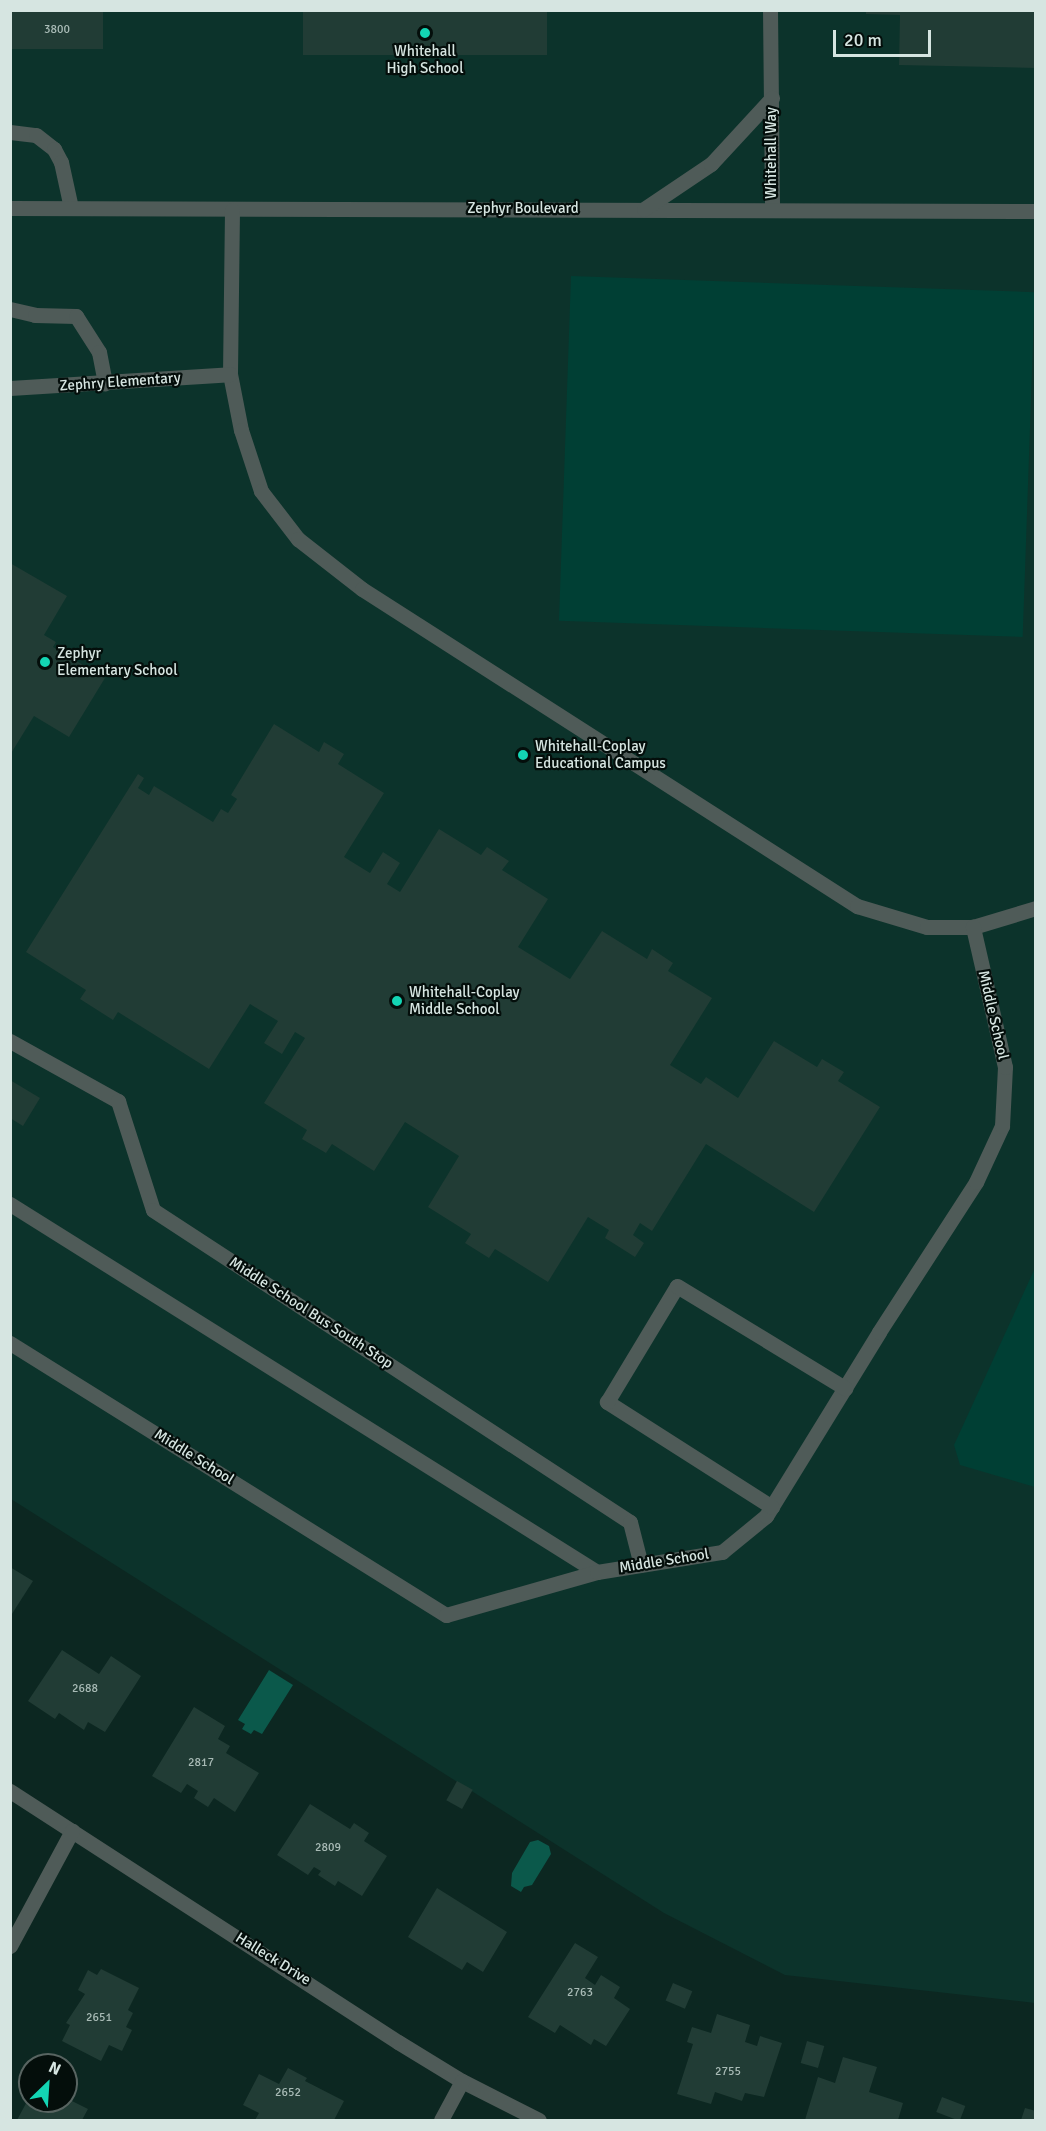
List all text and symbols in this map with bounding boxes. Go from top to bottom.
scale bar [836,18,934,56]
house number: 3800 [44,23,70,37]
marker: Whitehall High School [418,26,432,40]
text: 20 m [844,29,882,51]
place label: Whitehall High School [386,42,464,77]
street label: Whitehall Way [763,107,781,199]
street label: Zephyr Boulevard [467,200,579,218]
street label: Zephry Elementary [59,369,181,395]
place label: Zephyr Elementary School [57,644,178,679]
marker: Zephyr Elementary School [38,655,52,669]
place label: Whitehall-Coplay Educational Campus [535,737,666,772]
marker: Whitehall-Coplay Educational Campus [516,748,530,762]
street label: Middle School [974,969,1012,1061]
place label: Whitehall-Coplay Middle School [409,983,520,1018]
marker: Whitehall-Coplay Middle School [390,994,404,1008]
street label: Middle School Bus South Stop [226,1253,396,1373]
street label: Middle School [151,1425,237,1489]
street label: Middle School [618,1545,710,1577]
house number: 2688 [72,1682,98,1696]
house number: 2817 [188,1756,214,1770]
house number: 2809 [315,1841,341,1855]
street label: Halleck Drive [232,1929,314,1989]
house number: 2763 [567,1986,593,2000]
house number: 2651 [86,2011,112,2025]
north arrow [18,2053,78,2113]
text: N [45,2057,64,2080]
house number: 2755 [715,2065,741,2079]
house number: 2652 [275,2086,301,2100]

